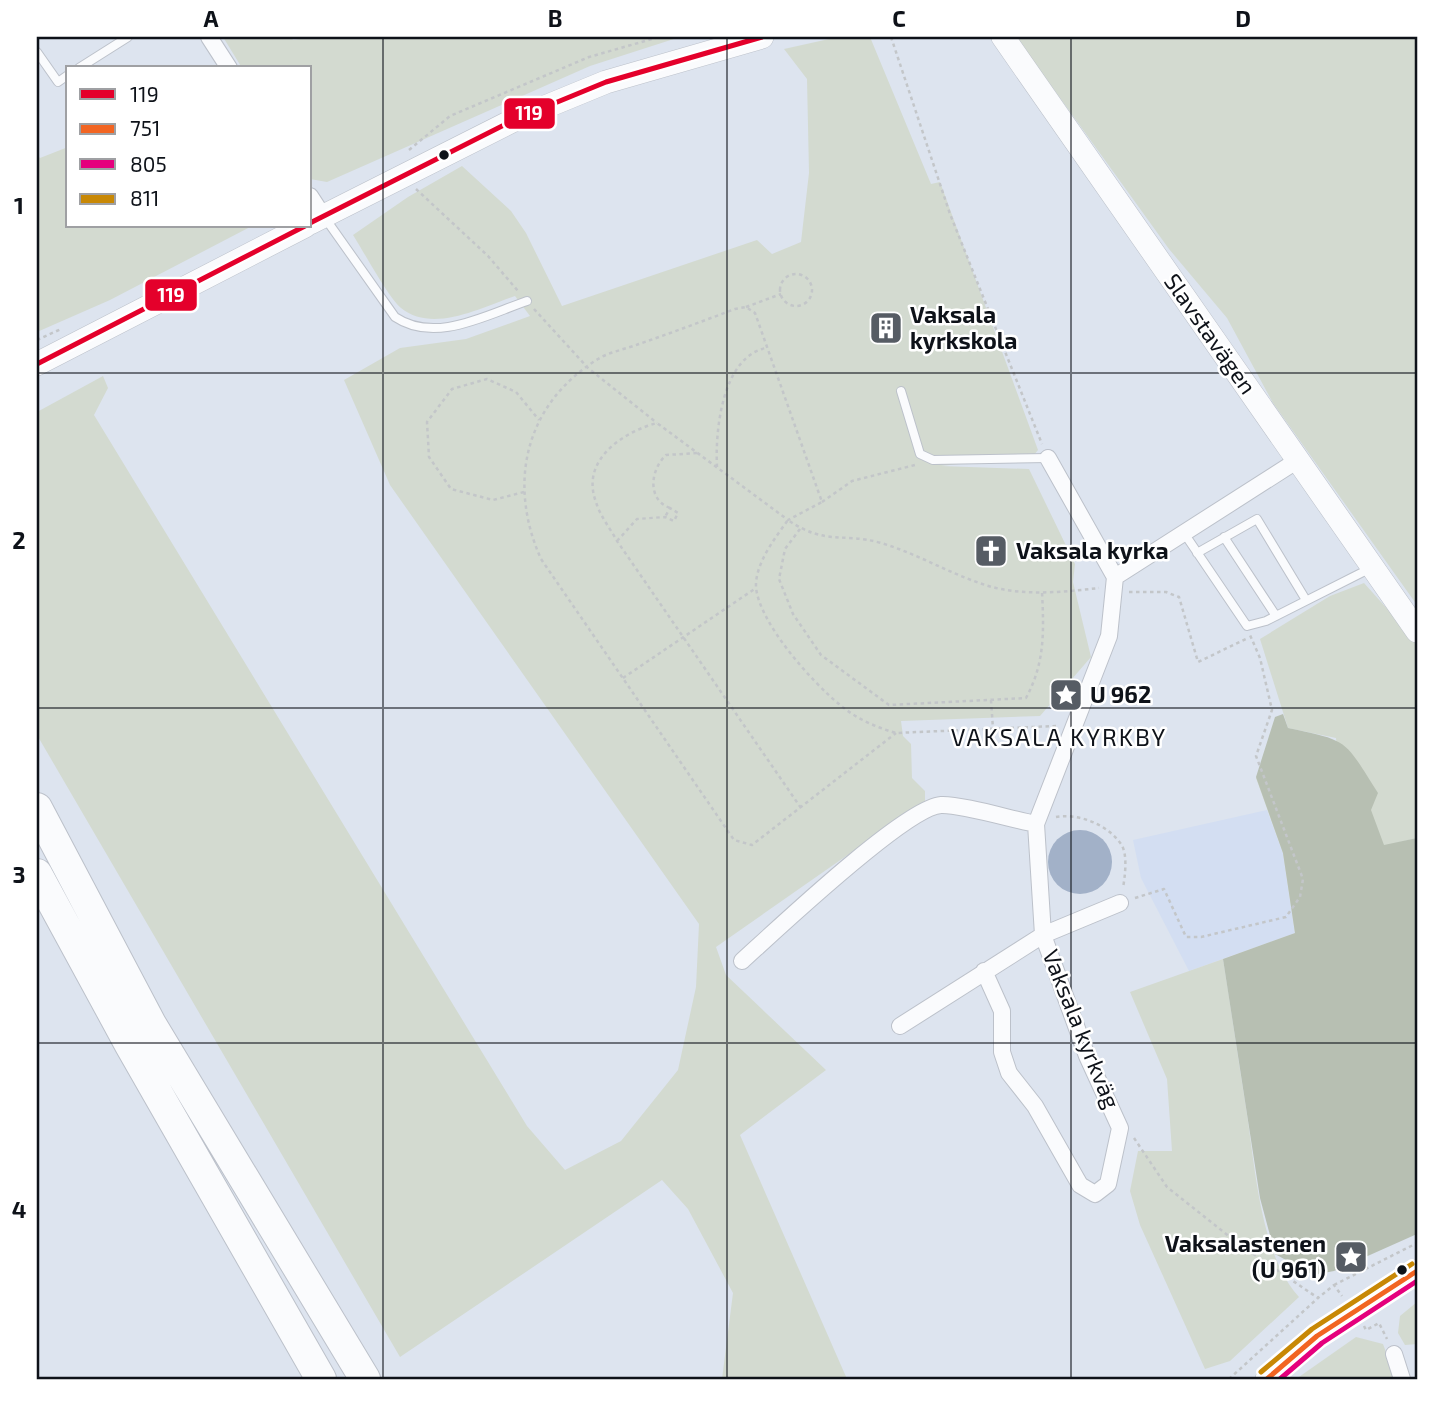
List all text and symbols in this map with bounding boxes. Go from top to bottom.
text: A [203,4,219,32]
text: B [548,4,562,32]
text: C [892,4,906,32]
text: D [1235,4,1251,32]
legend [66,66,312,228]
text: 119 [130,81,159,106]
line badge: 119 [503,97,556,130]
text: 119 [515,101,543,124]
text: 751 [130,115,160,140]
unlabelled marker [437,148,451,162]
text: 805 [130,151,167,176]
text: 811 [130,185,159,210]
text: 1 [14,191,24,219]
street label: Slavstavägen [1159,268,1263,399]
line badge: 119 [144,278,198,312]
text: 119 [157,283,185,306]
place label: Vaksala kyrkskola [910,300,1017,354]
building icon: Vaksala kyrkskola [867,309,905,347]
text: 2 [12,526,26,554]
church icon: Vaksala kyrka [972,532,1010,570]
place label: Vaksala kyrka [1016,536,1169,564]
place icon: U 962 [1047,676,1085,714]
place label: U 962 [1090,680,1151,708]
district label: VAKSALA KYRKBY [951,722,1167,751]
text: 3 [12,860,26,888]
street label: Vaksala kyrkväg [1037,945,1127,1112]
text: 4 [12,1195,26,1223]
place label: Vaksalastenen (U 961) [1165,1229,1326,1283]
place icon: Vaksalastenen (U 961) [1332,1238,1370,1276]
unlabelled marker [1395,1263,1409,1277]

